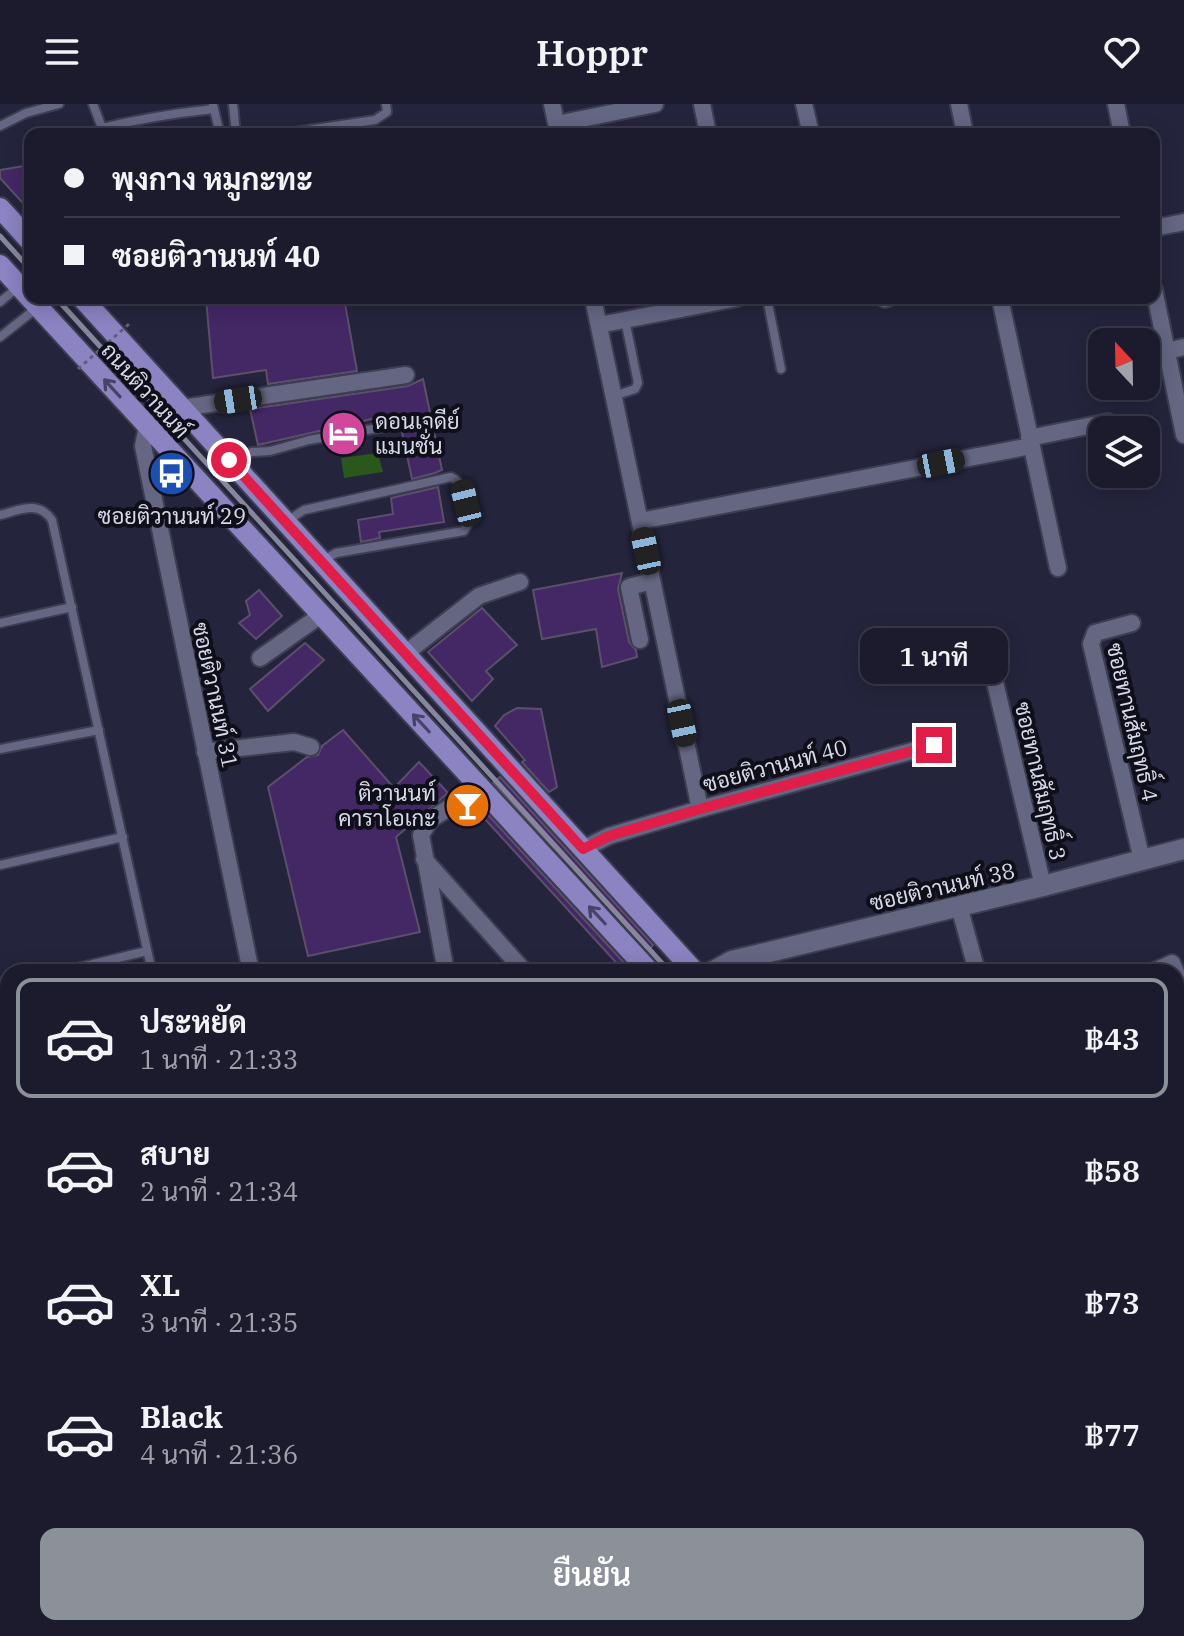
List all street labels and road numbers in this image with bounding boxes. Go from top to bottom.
street label: ถนนติวานนท์ [96,336,196,444]
street label: ซอยติวานนท์ 31 [186,619,246,771]
street label: ซอยทานสัมฤทธิ์ 4 [1101,639,1169,804]
street label: ซอยทานสัมฤทธิ์ 3 [1009,698,1077,863]
street label: ซอยติวานนท์ 40 [700,732,850,798]
street label: ซอยติวานนท์ 38 [866,855,1018,917]

